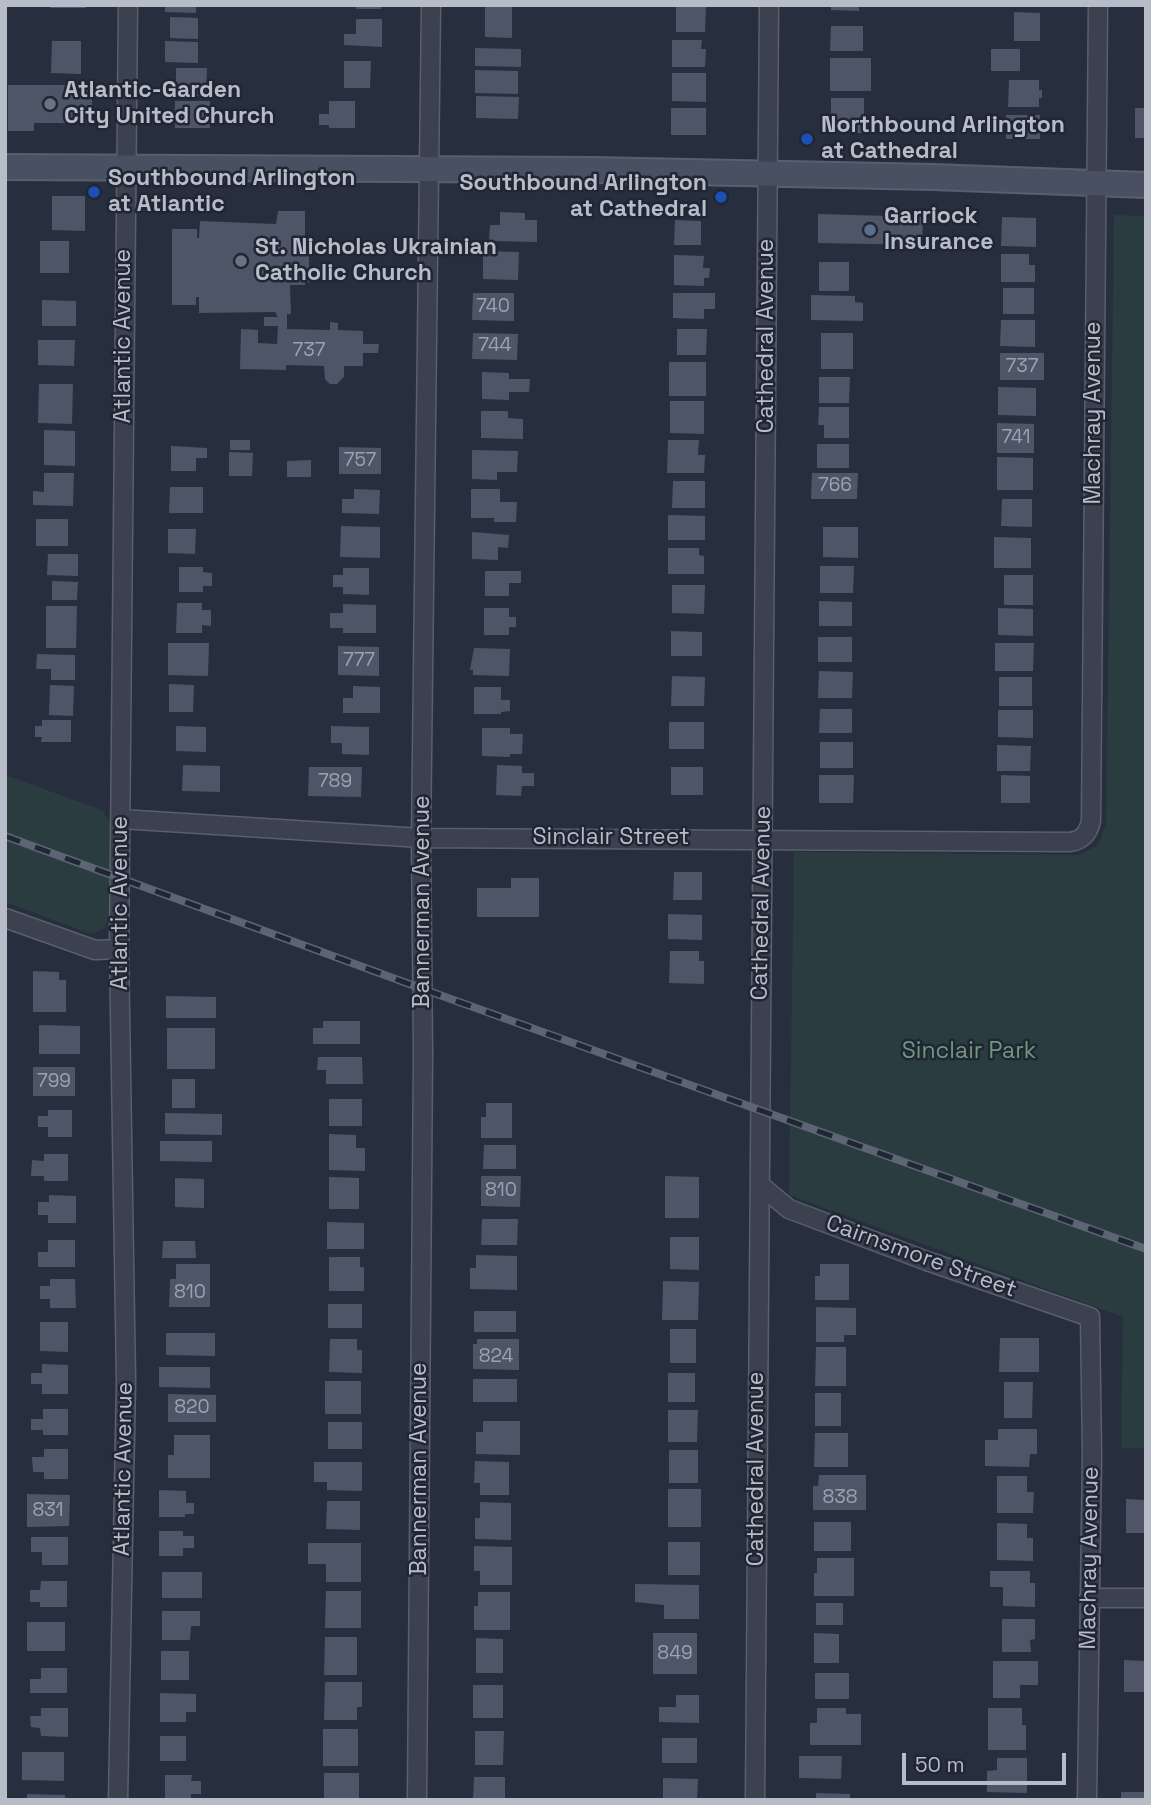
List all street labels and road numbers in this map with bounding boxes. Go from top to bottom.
street label: Cathedral Avenue [753,239,781,433]
street label: Atlantic Avenue [110,249,138,423]
street label: Machray Avenue [1080,321,1108,505]
street label: Bannerman Avenue [409,795,437,1009]
street label: Cathedral Avenue [747,805,777,1001]
street label: Atlantic Avenue [107,816,135,990]
street label: Sinclair Street [533,824,689,852]
street label: Cairnsmore Street [822,1210,1020,1304]
street label: Bannerman Avenue [406,1362,434,1576]
street label: Cathedral Avenue [743,1372,771,1566]
street label: Atlantic Avenue [109,1382,139,1556]
street label: Machray Avenue [1075,1466,1105,1650]

